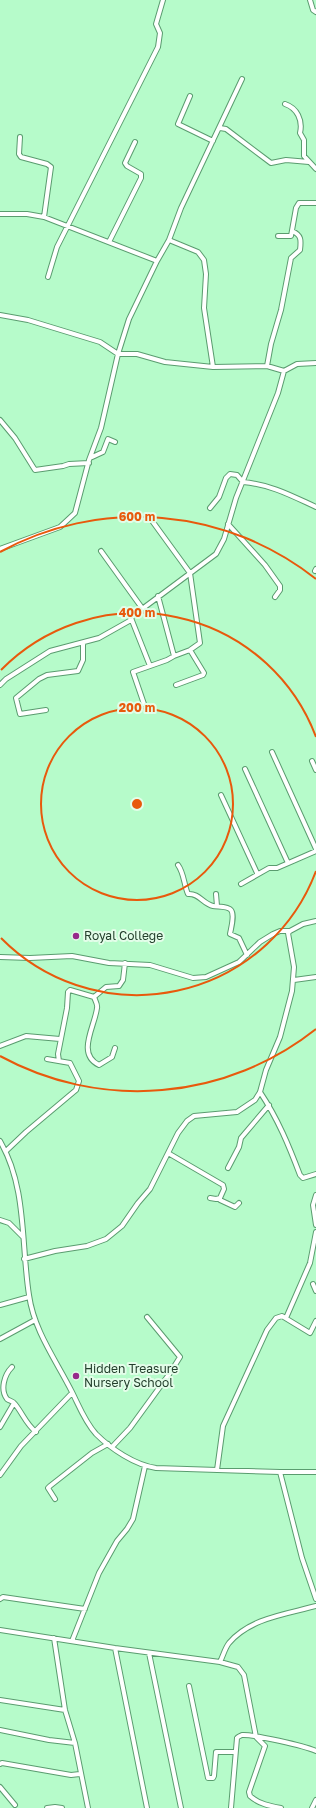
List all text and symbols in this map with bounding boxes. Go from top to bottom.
text: 600 m [119,509,155,524]
text: 400 m [119,605,155,620]
text: 200 m [119,700,155,715]
centre of rings [130,797,144,811]
place label: Royal College [84,928,163,943]
marker: Royal College [71,931,81,941]
place label: Hidden Treasure Nursery School [84,1361,178,1390]
marker: Hidden Treasure Nursery School [71,1371,81,1381]

